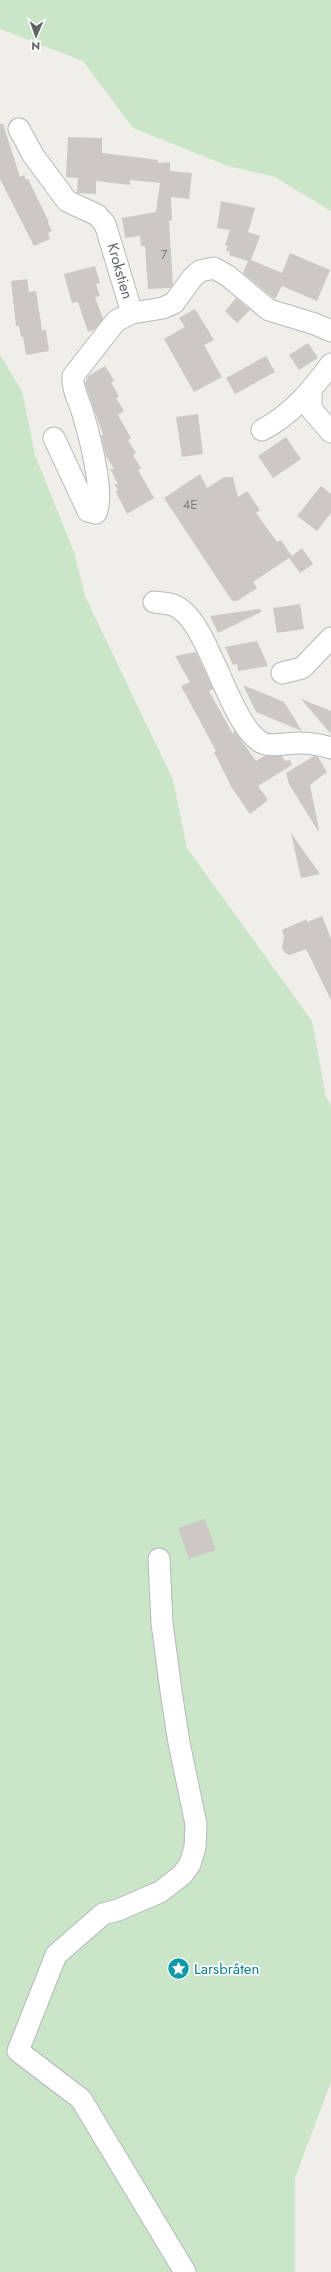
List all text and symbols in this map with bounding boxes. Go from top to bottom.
north arrow [16,16,56,56]
text: N [31,38,40,54]
street label: Krokstien [102,240,138,302]
house number: 7 [161,245,168,264]
house number: 4E [183,495,197,514]
place icon: Larsbråten [165,1956,191,1982]
place label: Larsbråten [194,1958,259,1980]

